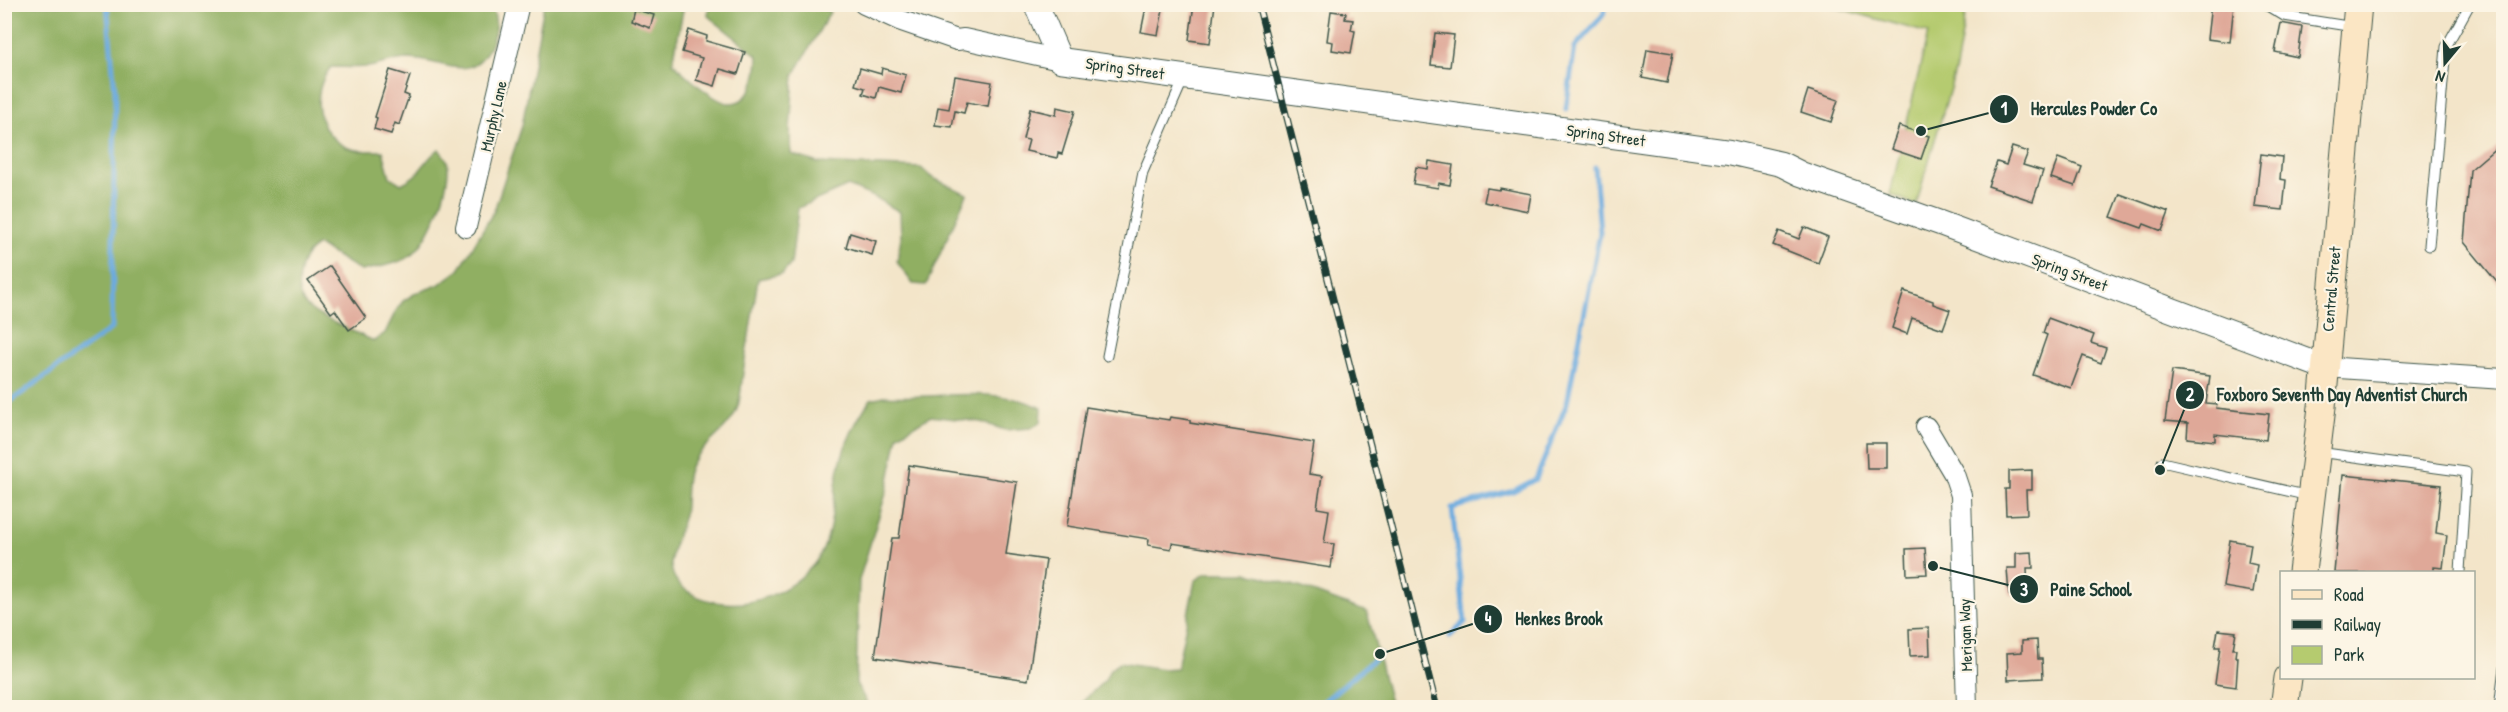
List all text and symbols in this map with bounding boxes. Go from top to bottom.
north arrow [2415,33,2475,93]
street label: Spring Street [1084,52,1166,84]
text: N [2432,65,2448,89]
street label: Murphy Lane [474,78,512,154]
callout: Hercules Powder Co [1989,91,2169,127]
text: 1 [2001,96,2008,121]
text: Hercules Powder Co [2031,96,2158,121]
street label: Spring Street [1565,119,1647,151]
street label: Central Street [2316,245,2346,333]
street label: Spring Street [2029,248,2111,297]
callout: Foxboro Seventh Day Adventist Church [2175,377,2479,413]
text: 2 [2186,382,2195,407]
text: Foxboro Seventh Day Adventist Church [2216,382,2467,408]
callout: Paine School [2009,571,2144,607]
legend [2280,571,2475,679]
text: 3 [2020,577,2028,602]
text: Paine School [2050,577,2133,602]
text: Road [2334,582,2364,607]
street label: Merigan Way [1953,598,1977,672]
callout: Henkes Brook [1473,601,1615,637]
text: 4 [1485,606,1492,631]
text: Henkes Brook [1515,606,1603,631]
text: Railway [2334,612,2381,637]
text: Park [2334,642,2365,667]

